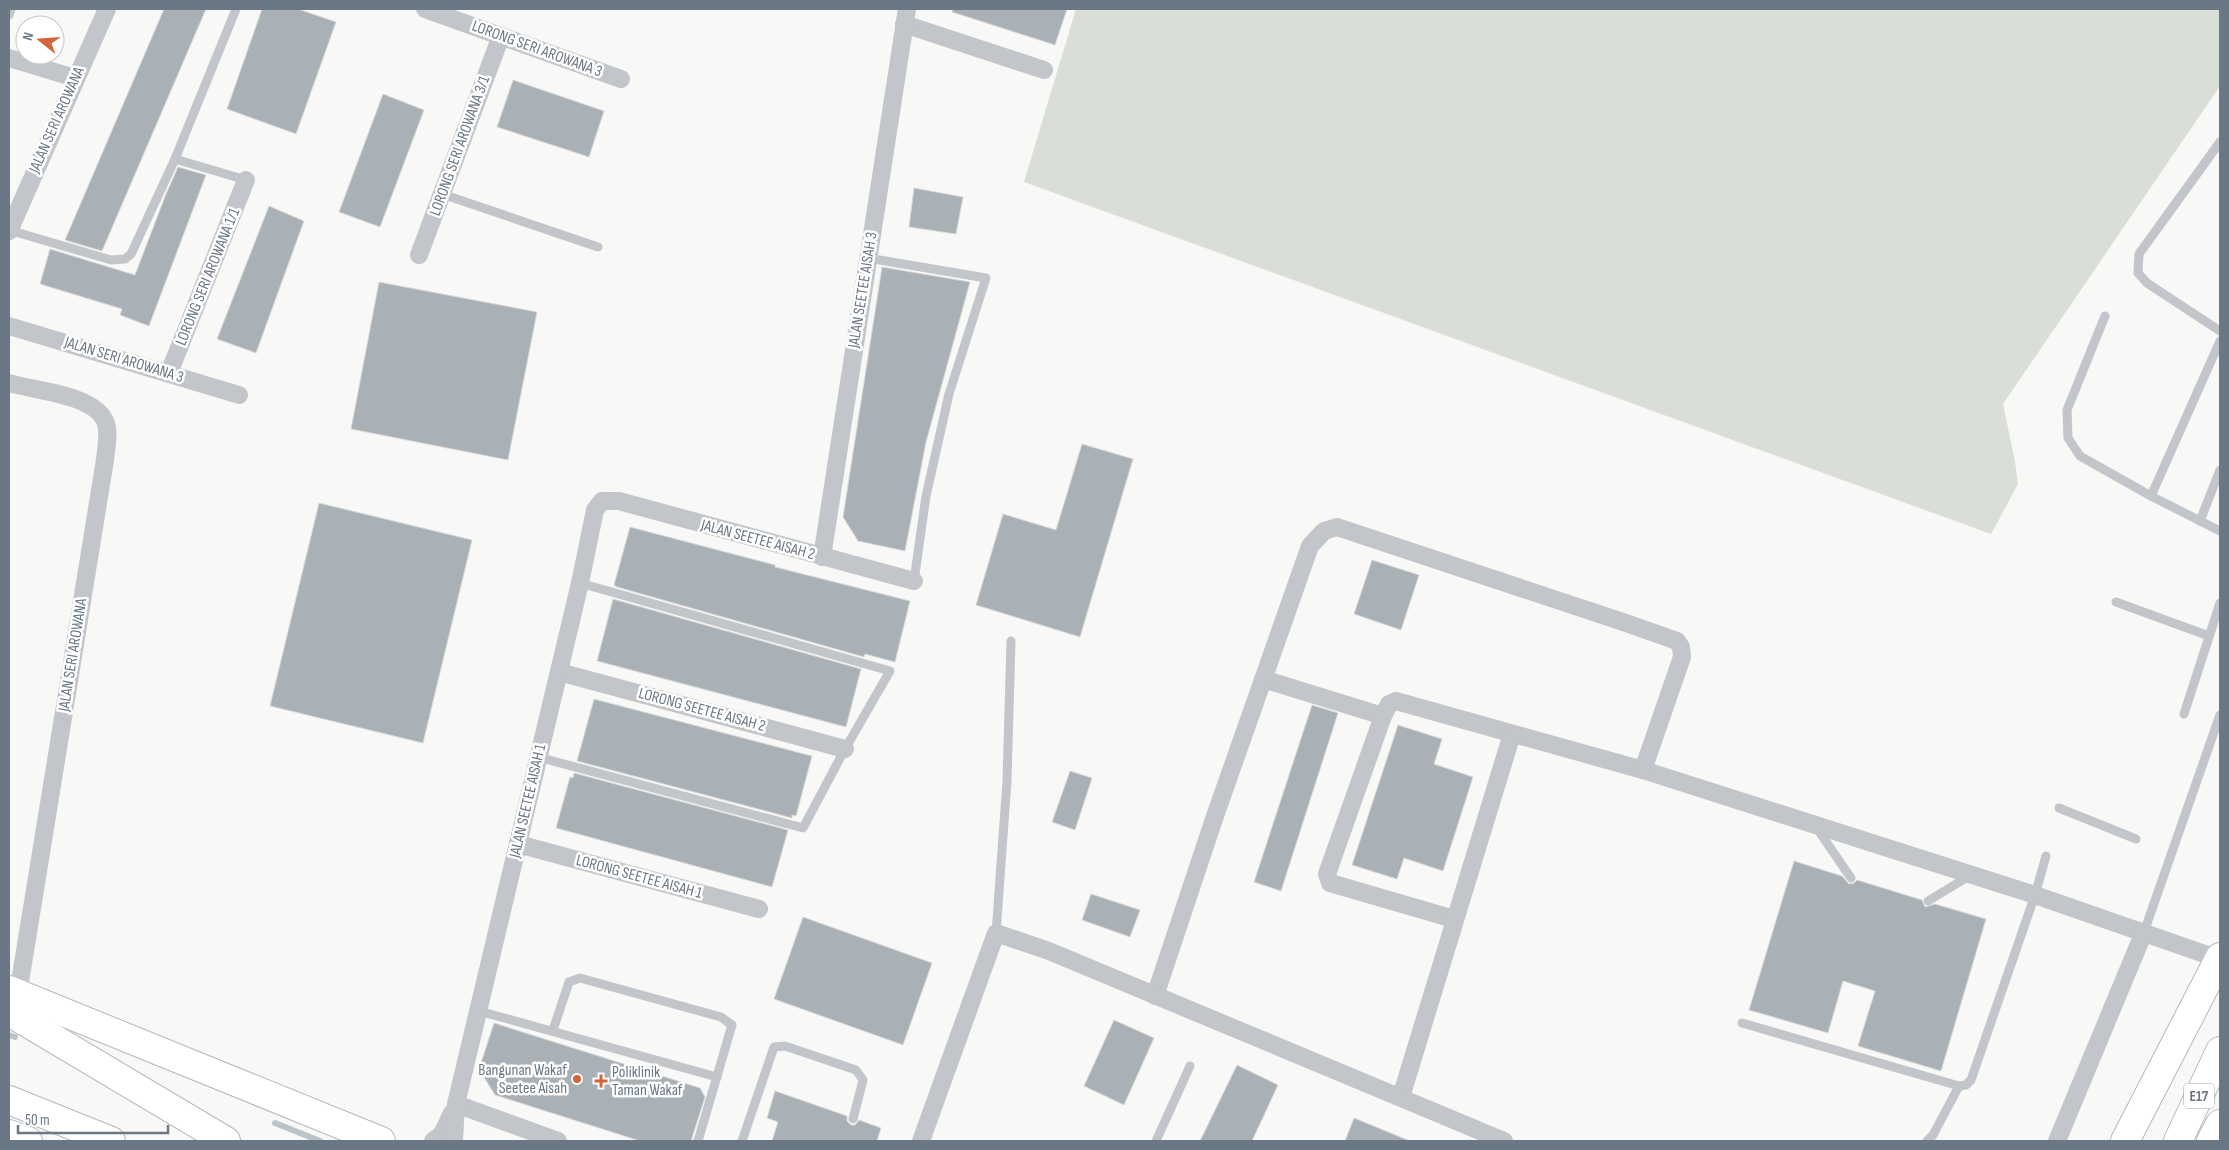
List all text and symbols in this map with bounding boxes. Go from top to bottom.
north arrow [15,15,65,65]
street label: LORONG SERI AROWANA 3 [469,17,605,81]
text: N [19,30,37,42]
street label: JALAN SERI AROWANA [25,64,89,177]
street label: LORONG SERI AROWANA 3/1 [426,73,494,218]
street label: LORONG SERI AROWANA 1/1 [172,205,244,348]
street label: JALAN SEETEE AISAH 3 [844,231,882,350]
street label: JALAN SERI AROWANA 3 [61,333,186,387]
street label: JALAN SEETEE AISAH 2 [698,515,817,564]
street label: JALAN SERI AROWANA [55,597,91,714]
street label: LORONG SEETEE AISAH 2 [636,684,768,736]
street label: JALAN SEETEE AISAH 1 [505,742,550,861]
street label: LORONG SEETEE AISAH 1 [574,851,704,903]
place label: Bangunan Wakaf Seetee Aisah [478,1061,567,1098]
place label: Poliklinik Taman Wakaf [612,1063,683,1100]
marker: Bangunan Wakaf Seetee Aisah [571,1073,583,1085]
marker: Poliklinik Taman Wakaf [594,1074,608,1088]
road number: E17 [2184,1084,2214,1108]
scale bar [18,1102,168,1134]
text: 50 m [25,1111,50,1130]

